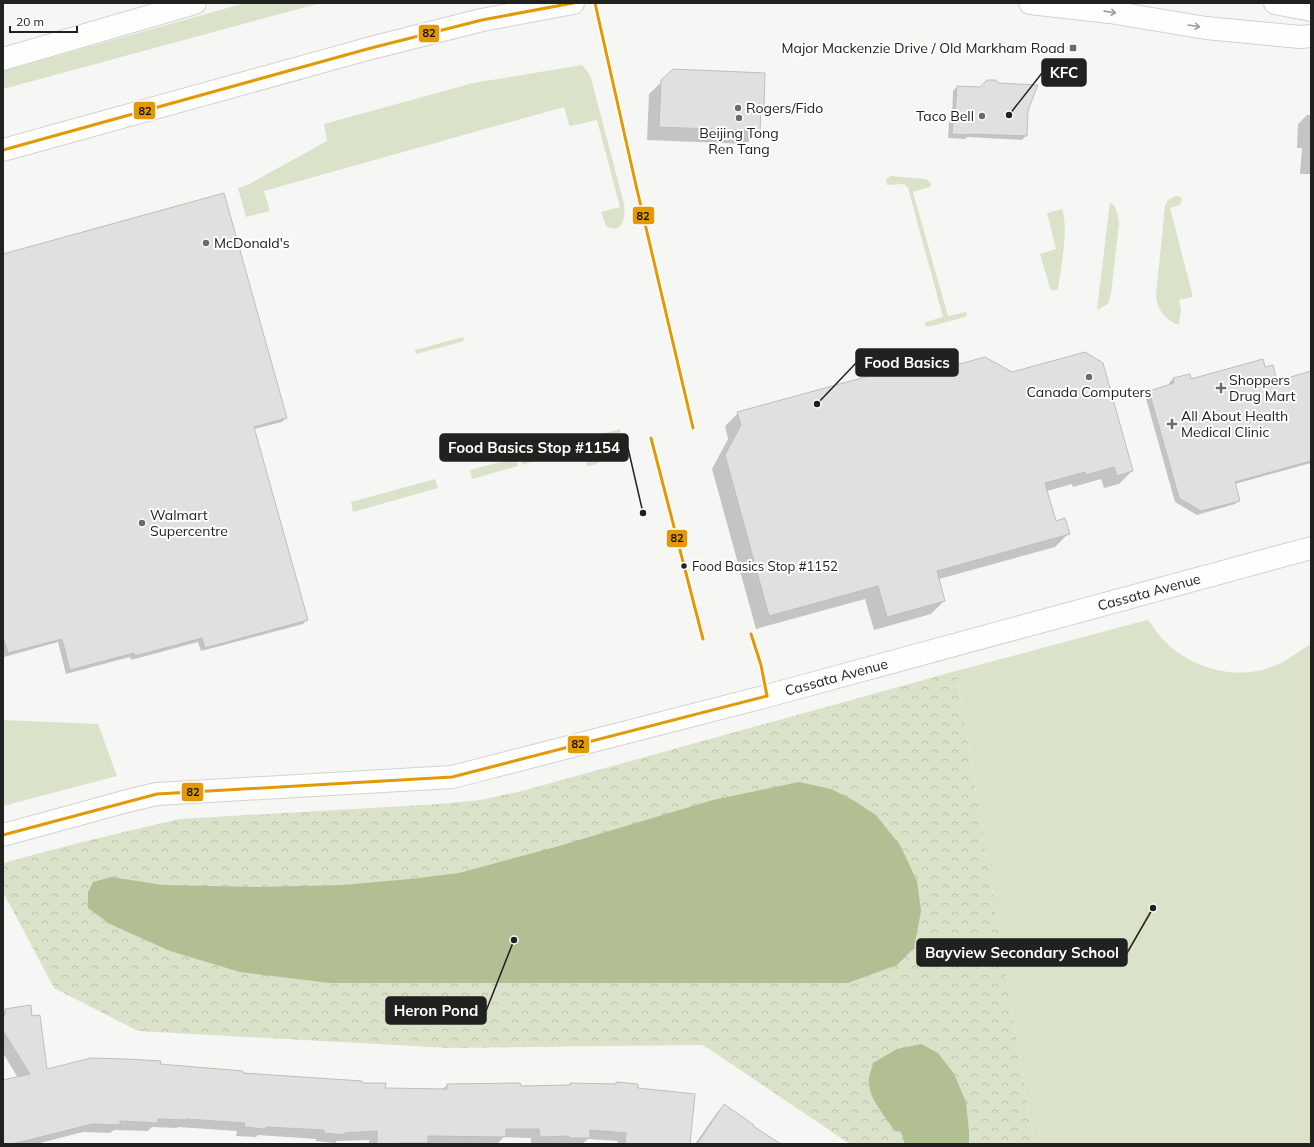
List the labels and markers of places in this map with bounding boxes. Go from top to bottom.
place label: Major Mackenzie Drive / Old Markham Road [782,39,1065,57]
marker: Major Mackenzie Drive / Old Markham Road [1068,43,1078,53]
callout: KFC [1042,59,1086,86]
place label: Rogers/Fido [746,99,823,117]
marker: Rogers/Fido [733,103,743,113]
place label: Taco Bell [916,107,974,125]
marker: Taco Bell [977,111,987,121]
marker: Beijing Tong Ren Tang [734,113,744,123]
place label: Beijing Tong Ren Tang [699,124,779,158]
place label: McDonald's [214,234,290,252]
marker: McDonald's [201,238,211,248]
callout: Food Basics [856,349,958,376]
place label: Shoppers Drug Mart [1229,371,1296,405]
marker: Canada Computers [1084,372,1094,382]
place label: Canada Computers [1026,383,1152,401]
marker: Shoppers Drug Mart [1216,383,1226,393]
place label: All About Health Medical Clinic [1181,407,1288,441]
marker: All About Health Medical Clinic [1166,418,1178,430]
callout: Food Basics Stop #1154 [440,434,628,461]
place label: Walmart Supercentre [150,506,228,540]
marker: Walmart Supercentre [137,518,147,528]
place label: Food Basics Stop #1152 [692,558,838,574]
marker: Food Basics Stop #1152 [679,561,689,571]
callout: Bayview Secondary School [917,939,1127,966]
callout: Heron Pond [386,997,486,1024]

